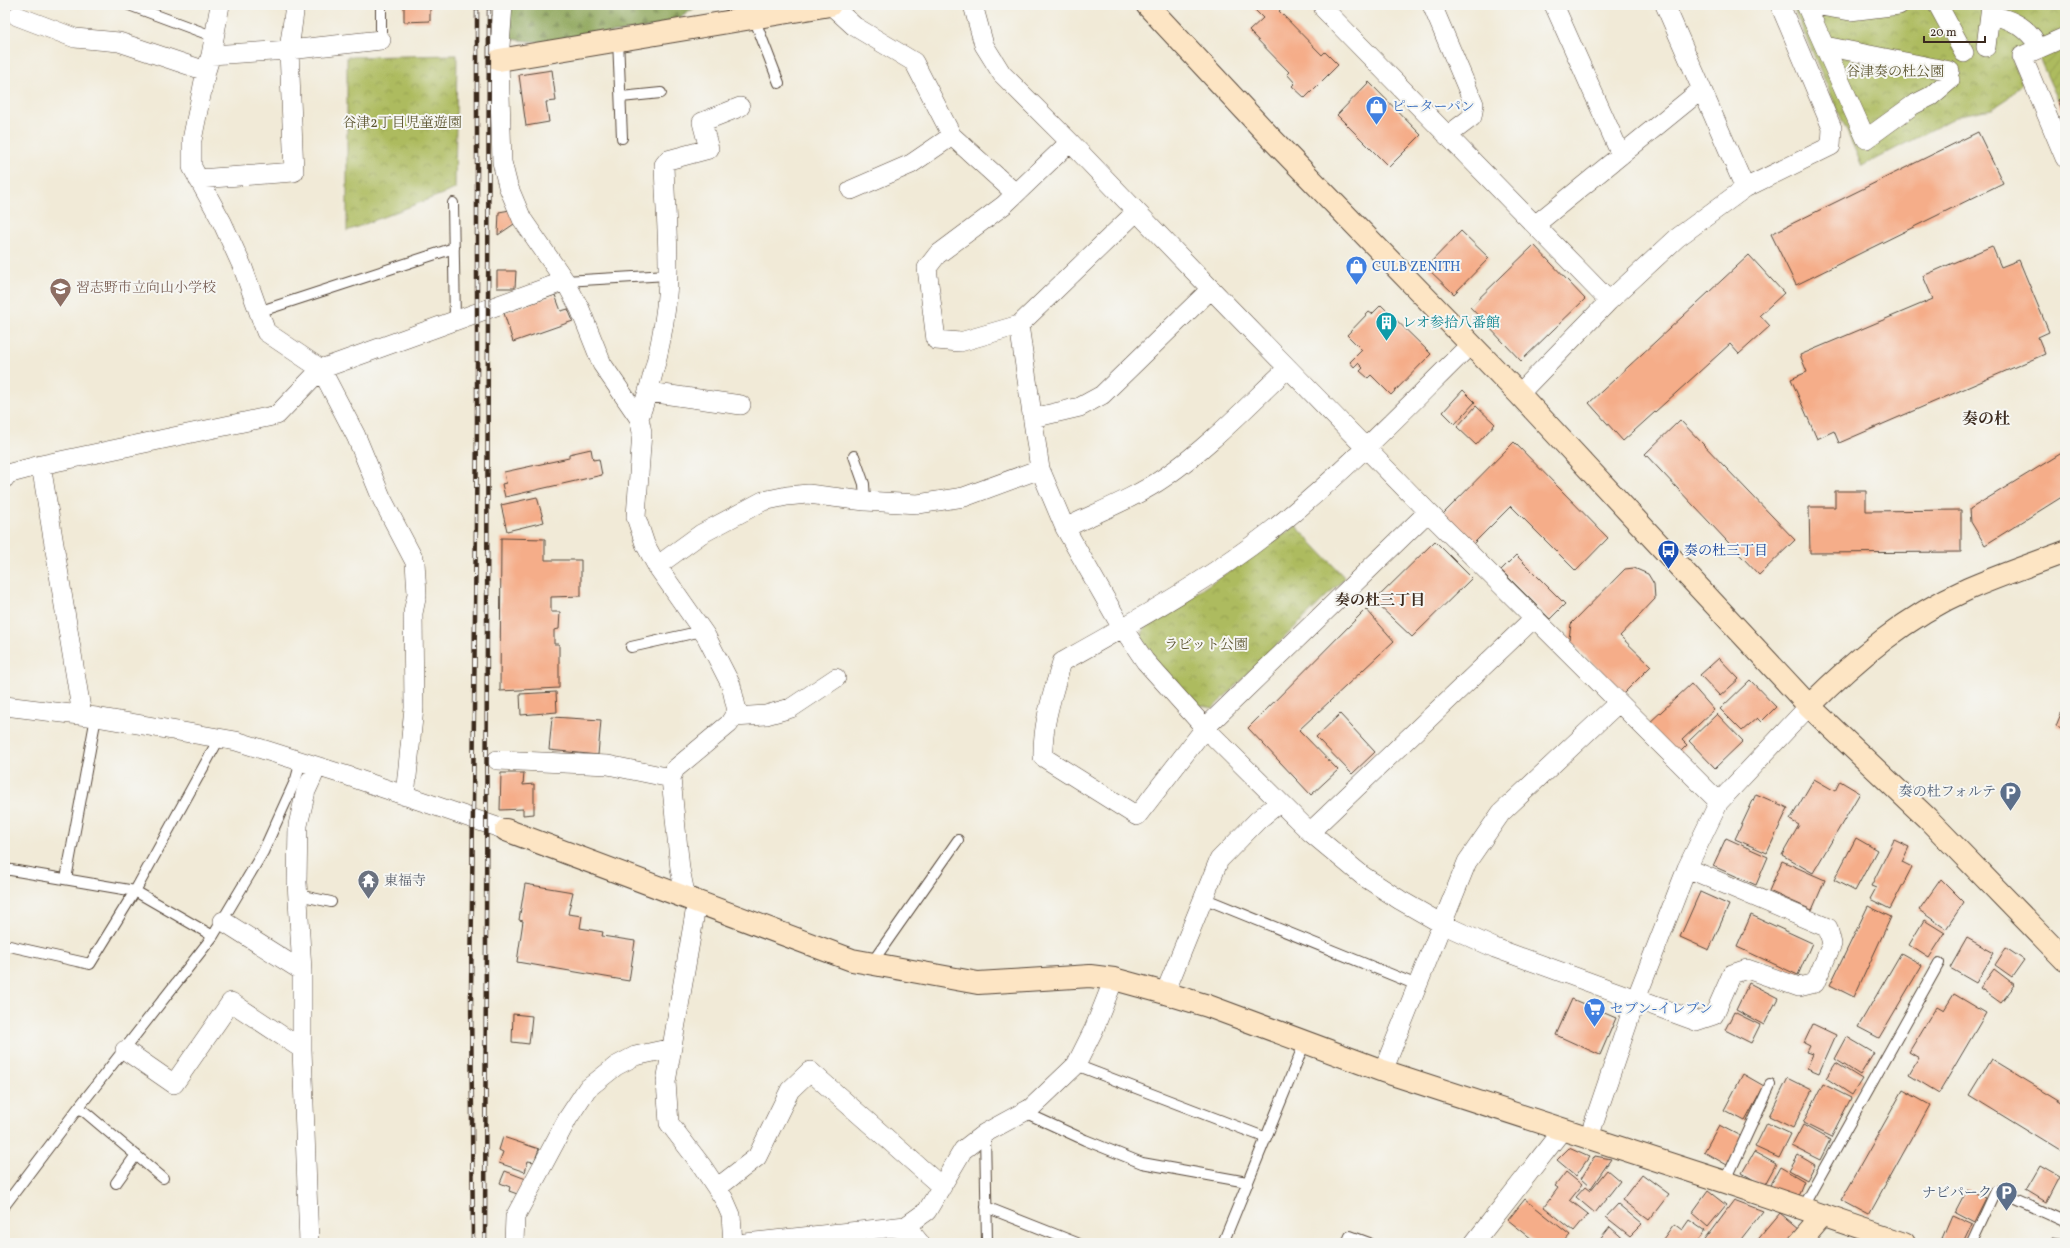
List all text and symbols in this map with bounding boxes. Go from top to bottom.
scale bar [1924,18,1985,44]
text: 20 m [1930,25,1957,41]
park label: 谷津奏の杜公園 [1846,63,1944,82]
shop icon: ピーターパン [1363,94,1389,127]
place label: ピーターパン [1392,98,1475,117]
park label: 谷津2丁目児童遊園 [342,114,462,133]
shop icon: CULB ZENITH [1344,254,1370,287]
place label: CULB ZENITH [1372,258,1461,277]
school or university icon: 習志野市立向山小学校 [48,275,74,308]
place label: 習志野市立向山小学校 [76,279,216,298]
building icon: レオ参拾八番館 [1374,310,1400,343]
place label: レオ参拾八番館 [1402,314,1500,333]
district label: 奏の杜 [1962,409,2010,431]
bus stop icon: 奏の杜三丁目 [1656,538,1682,571]
place label: 奏の杜三丁目 [1684,542,1768,561]
district label: 奏の杜三丁目 [1335,591,1425,612]
park label: ラビット公園 [1164,636,1248,655]
parking icon: 奏の杜フォルテ [1998,779,2024,812]
place label: 奏の杜フォルテ [1899,783,1996,802]
temple icon: 東福寺 [356,868,382,901]
place label: 東福寺 [384,872,426,891]
supermarket icon: セブン-イレブン [1581,996,1607,1029]
place label: セブン-イレブン [1610,1000,1713,1019]
parking icon: ナビパーク [1994,1180,2020,1213]
place label: ナビパーク [1922,1184,1992,1203]

